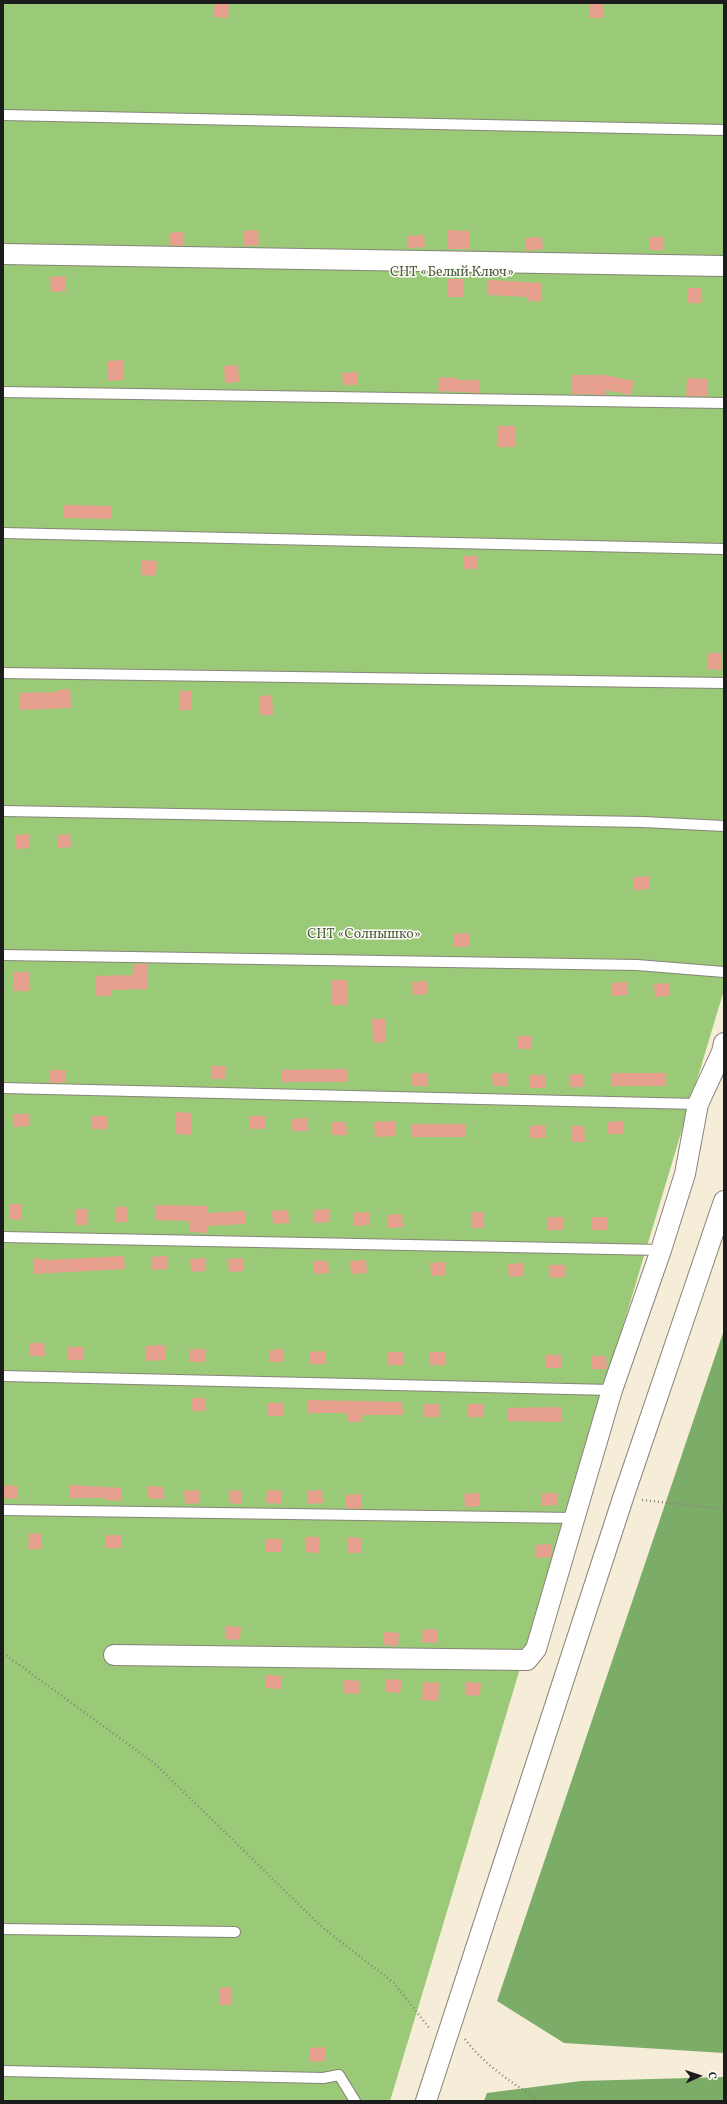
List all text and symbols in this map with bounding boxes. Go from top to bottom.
park label: СНТ «Белый Ключ» [390,265,514,281]
park label: СНТ «Солнышко» [307,927,421,943]
north arrow [679,2056,719,2096]
text: С [704,2071,719,2079]

